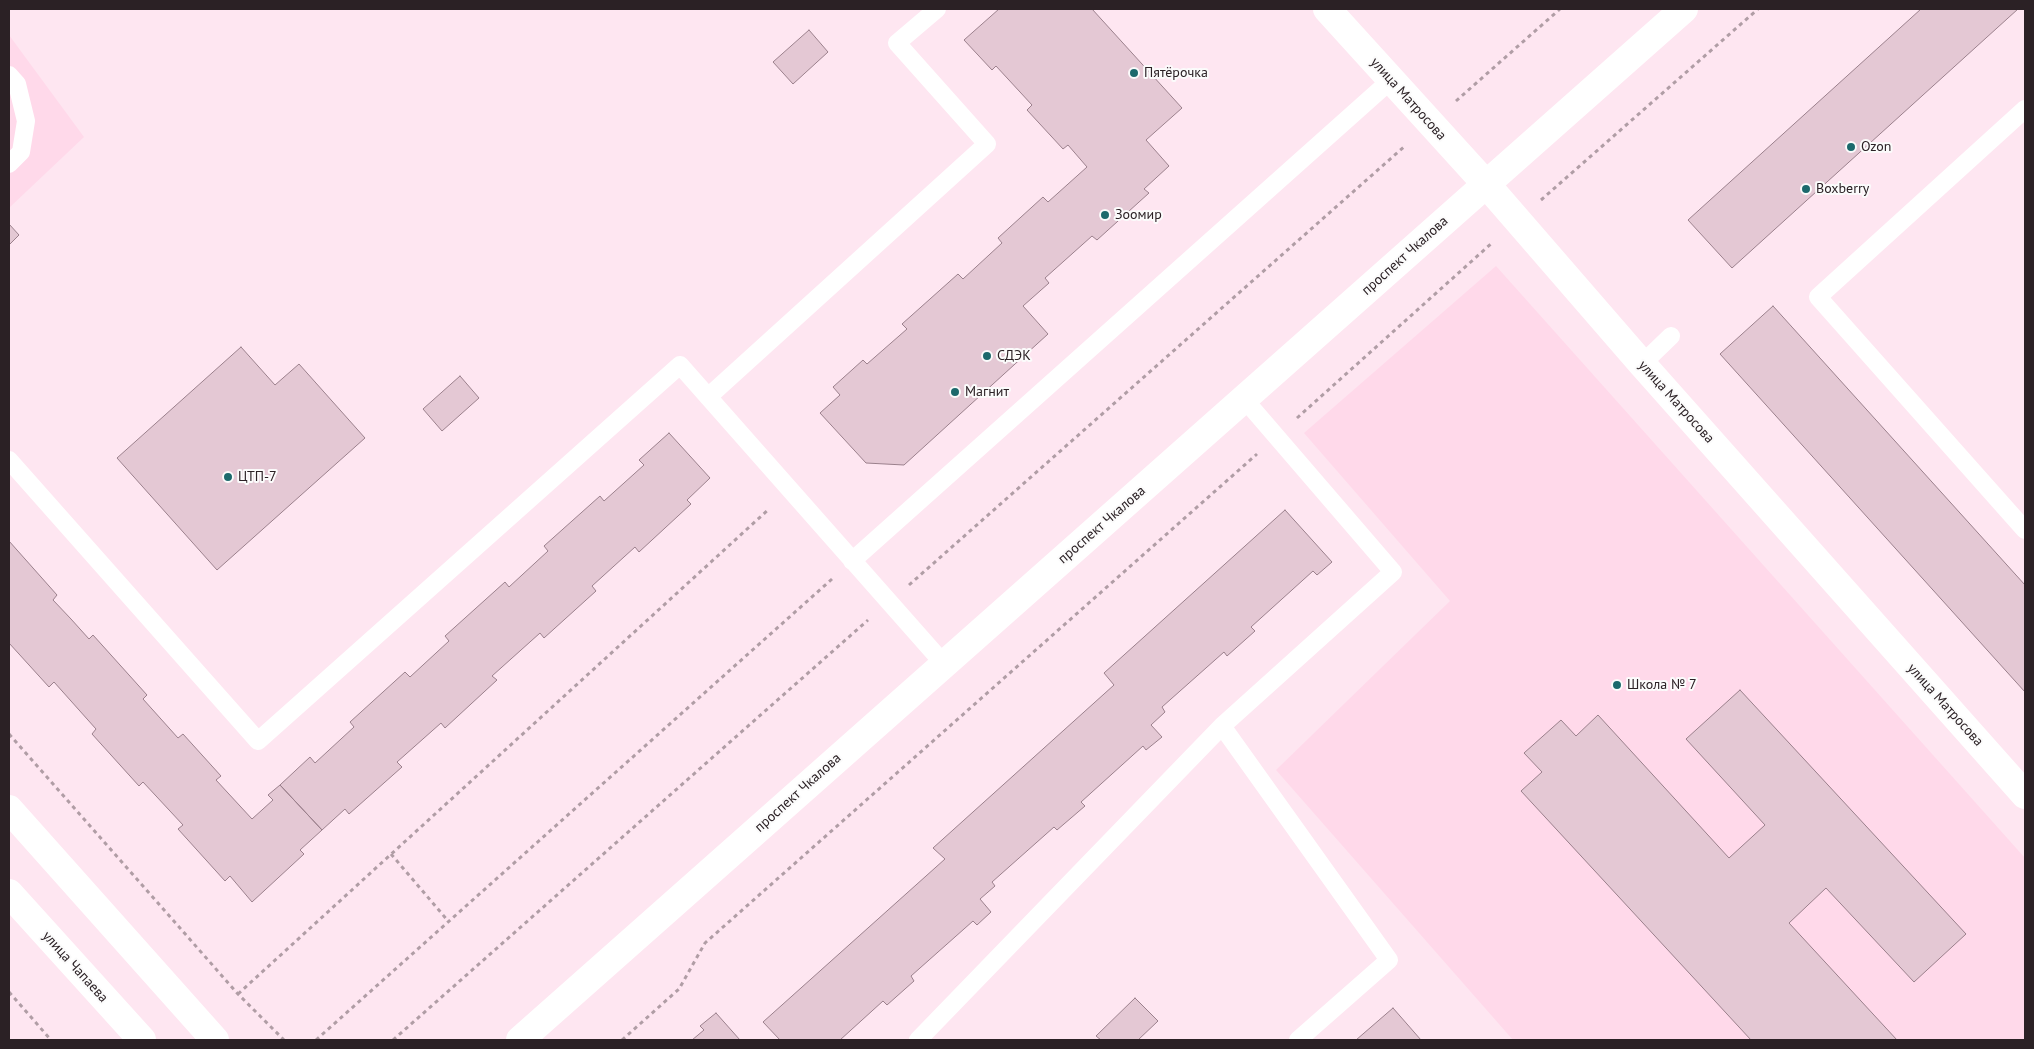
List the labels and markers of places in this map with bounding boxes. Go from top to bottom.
place label: Пятёрочка [1144,65,1208,81]
marker: Пятёрочка [1128,67,1140,79]
place label: Ozon [1861,139,1891,155]
marker: Ozon [1845,141,1857,153]
place label: Boxberry [1816,181,1869,197]
marker: Boxberry [1800,183,1812,195]
place label: Зоомир [1115,207,1162,223]
marker: Зоомир [1099,209,1111,221]
place label: СДЭК [997,348,1031,364]
marker: СДЭК [981,350,993,362]
place label: Магнит [965,384,1009,400]
marker: Магнит [949,386,961,398]
place label: ЦТП-7 [238,469,277,485]
marker: ЦТП-7 [222,471,234,483]
place label: Школа № 7 [1627,677,1697,693]
marker: Школа № 7 [1611,679,1623,691]

